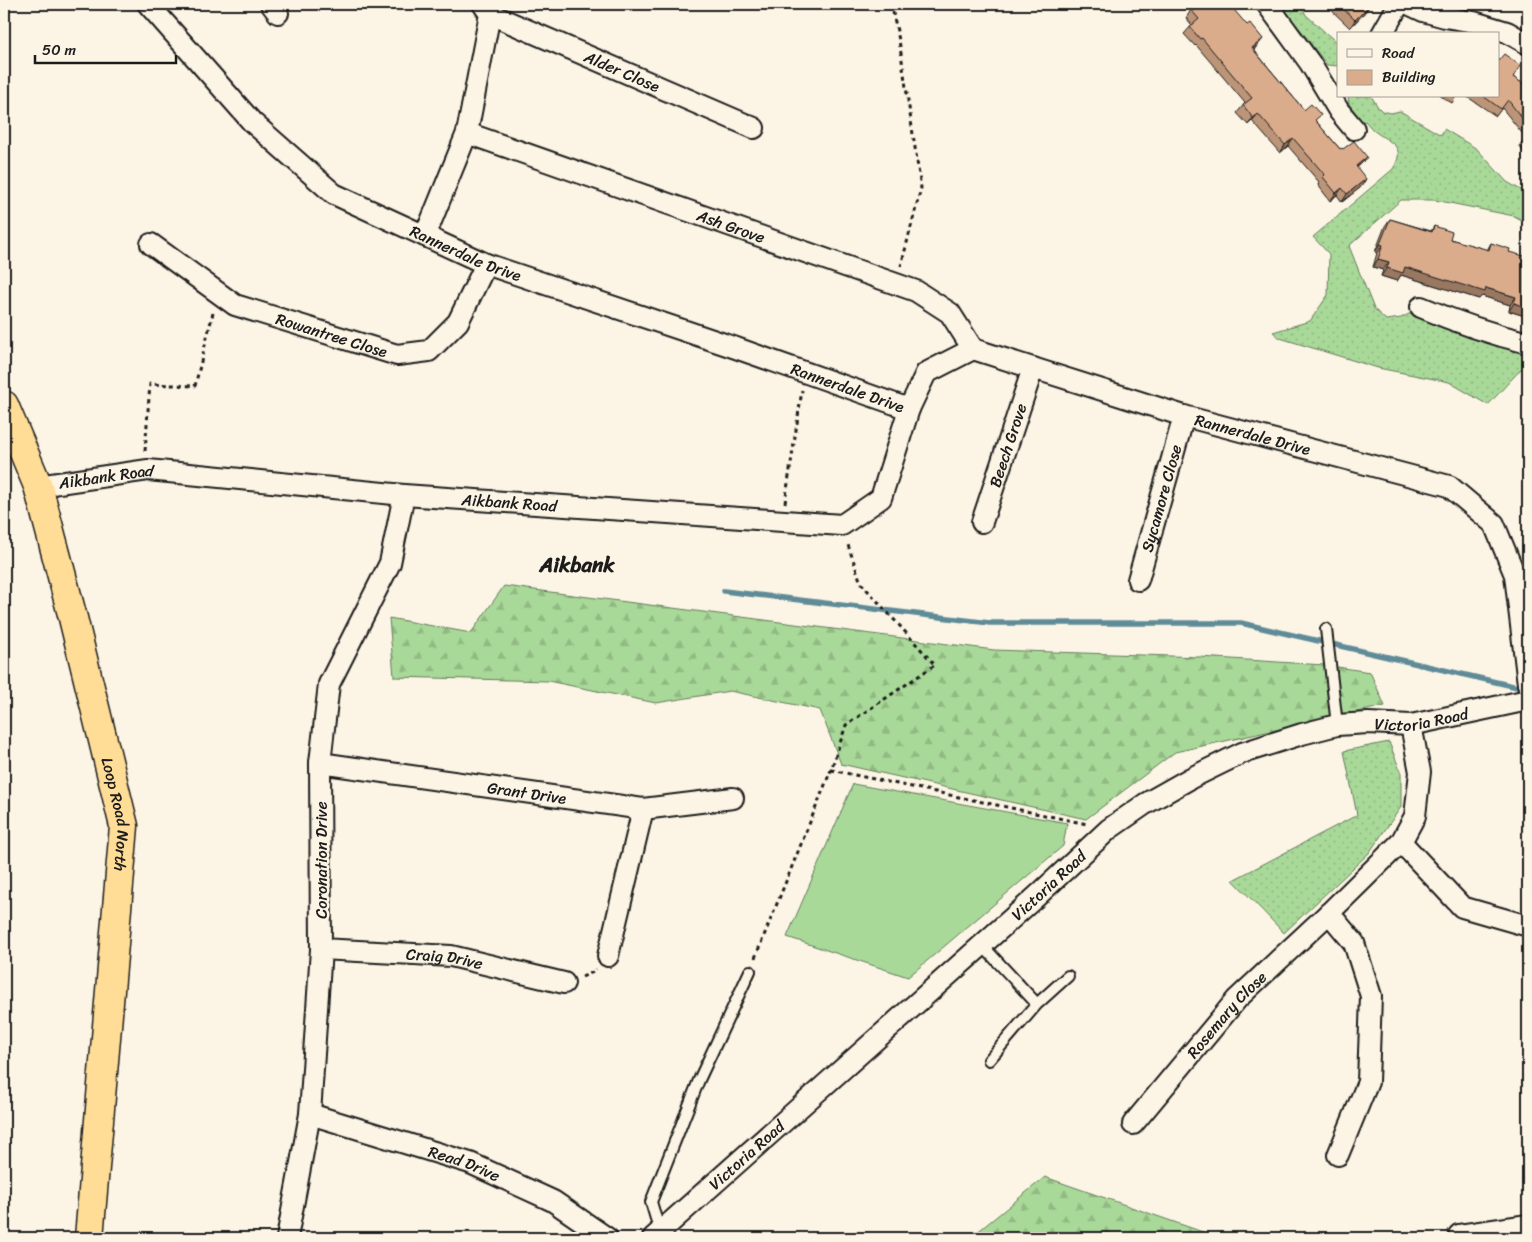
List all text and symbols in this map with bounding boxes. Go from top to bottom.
scale bar [35,32,176,64]
legend [1337,32,1500,98]
text: 50 m [42,37,77,63]
text: Road [1382,40,1415,66]
street label: Alder Close [579,41,665,100]
text: Building [1382,64,1436,90]
street label: Ash Grove [692,200,769,251]
street label: Rannerdale Drive [405,216,526,290]
street label: Rowantree Close [272,304,392,366]
street label: Rannerdale Drive [787,354,909,421]
street label: Beech Grove [980,399,1035,491]
street label: Rannerdale Drive [1192,405,1314,463]
street label: Sycamore Close [1132,441,1190,555]
street label: Aikbank Road [56,455,157,497]
street label: Aikbank Road [460,484,560,520]
district label: Aikbank [538,546,615,584]
street label: Victoria Road [1374,698,1472,740]
street label: Loop Road North [93,754,138,872]
street label: Grant Drive [485,773,569,812]
street label: Coronation Drive [307,801,336,919]
street label: Victoria Road [1004,841,1094,928]
street label: Craig Drive [405,939,486,978]
street label: Rosemary Close [1179,963,1274,1065]
street label: Victoria Road [701,1112,792,1197]
street label: Read Drive [425,1137,505,1190]

